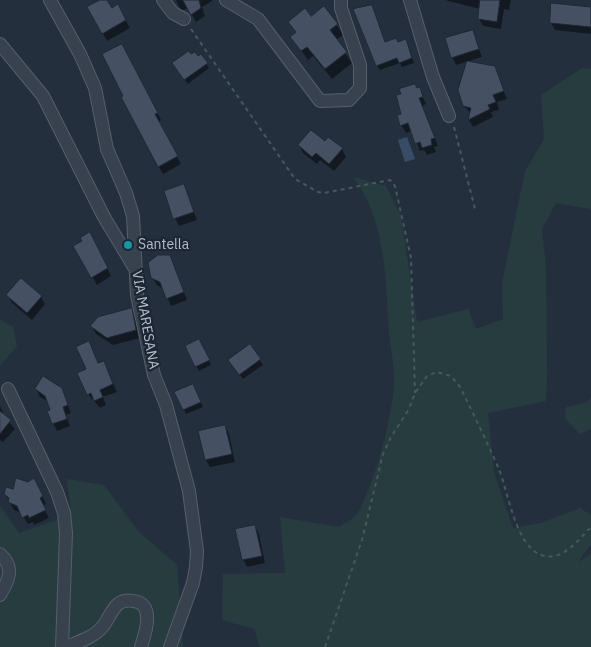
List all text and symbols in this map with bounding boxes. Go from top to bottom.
place label: Santella [138,237,189,253]
marker: Santella [122,239,134,251]
street label: VIA MARESANA [128,269,162,371]

